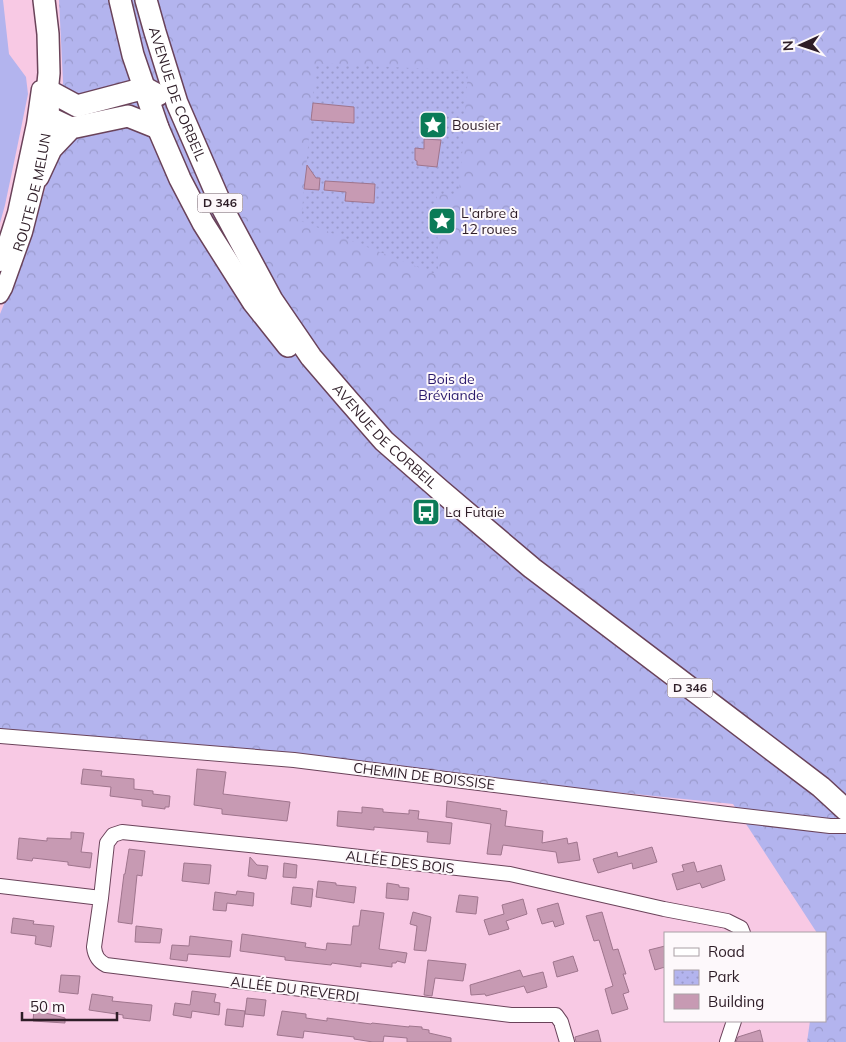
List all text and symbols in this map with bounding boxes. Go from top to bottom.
north arrow [776,20,826,70]
street label: AVENUE DE CORBEIL [145,25,210,164]
text: N [779,40,797,51]
place icon: Bousier [418,110,448,140]
place label: Bousier [452,116,501,134]
street label: ROUTE DE MELUN [9,132,55,254]
road number: D 346 [198,194,242,212]
place label: L'arbre à 12 roues [461,204,518,238]
place icon: L'arbre à 12 roues [427,206,457,236]
park label: Bois de Bréviande [418,370,484,404]
street label: AVENUE DE CORBEIL [329,380,441,493]
bus stop icon: La Futaie [411,497,441,527]
place label: La Futaie [445,503,505,521]
road number: D 346 [668,678,712,698]
street label: CHEMIN DE BOISSISE [352,758,496,794]
street label: ALLÉE DES BOIS [345,846,456,878]
legend [664,932,826,1022]
text: Road [708,942,745,961]
text: Park [708,967,740,986]
street label: ALLÉE DU REVERDI [230,972,360,1006]
scale bar [22,990,118,1022]
text: Building [708,992,764,1011]
text: 50 m [30,997,65,1016]

